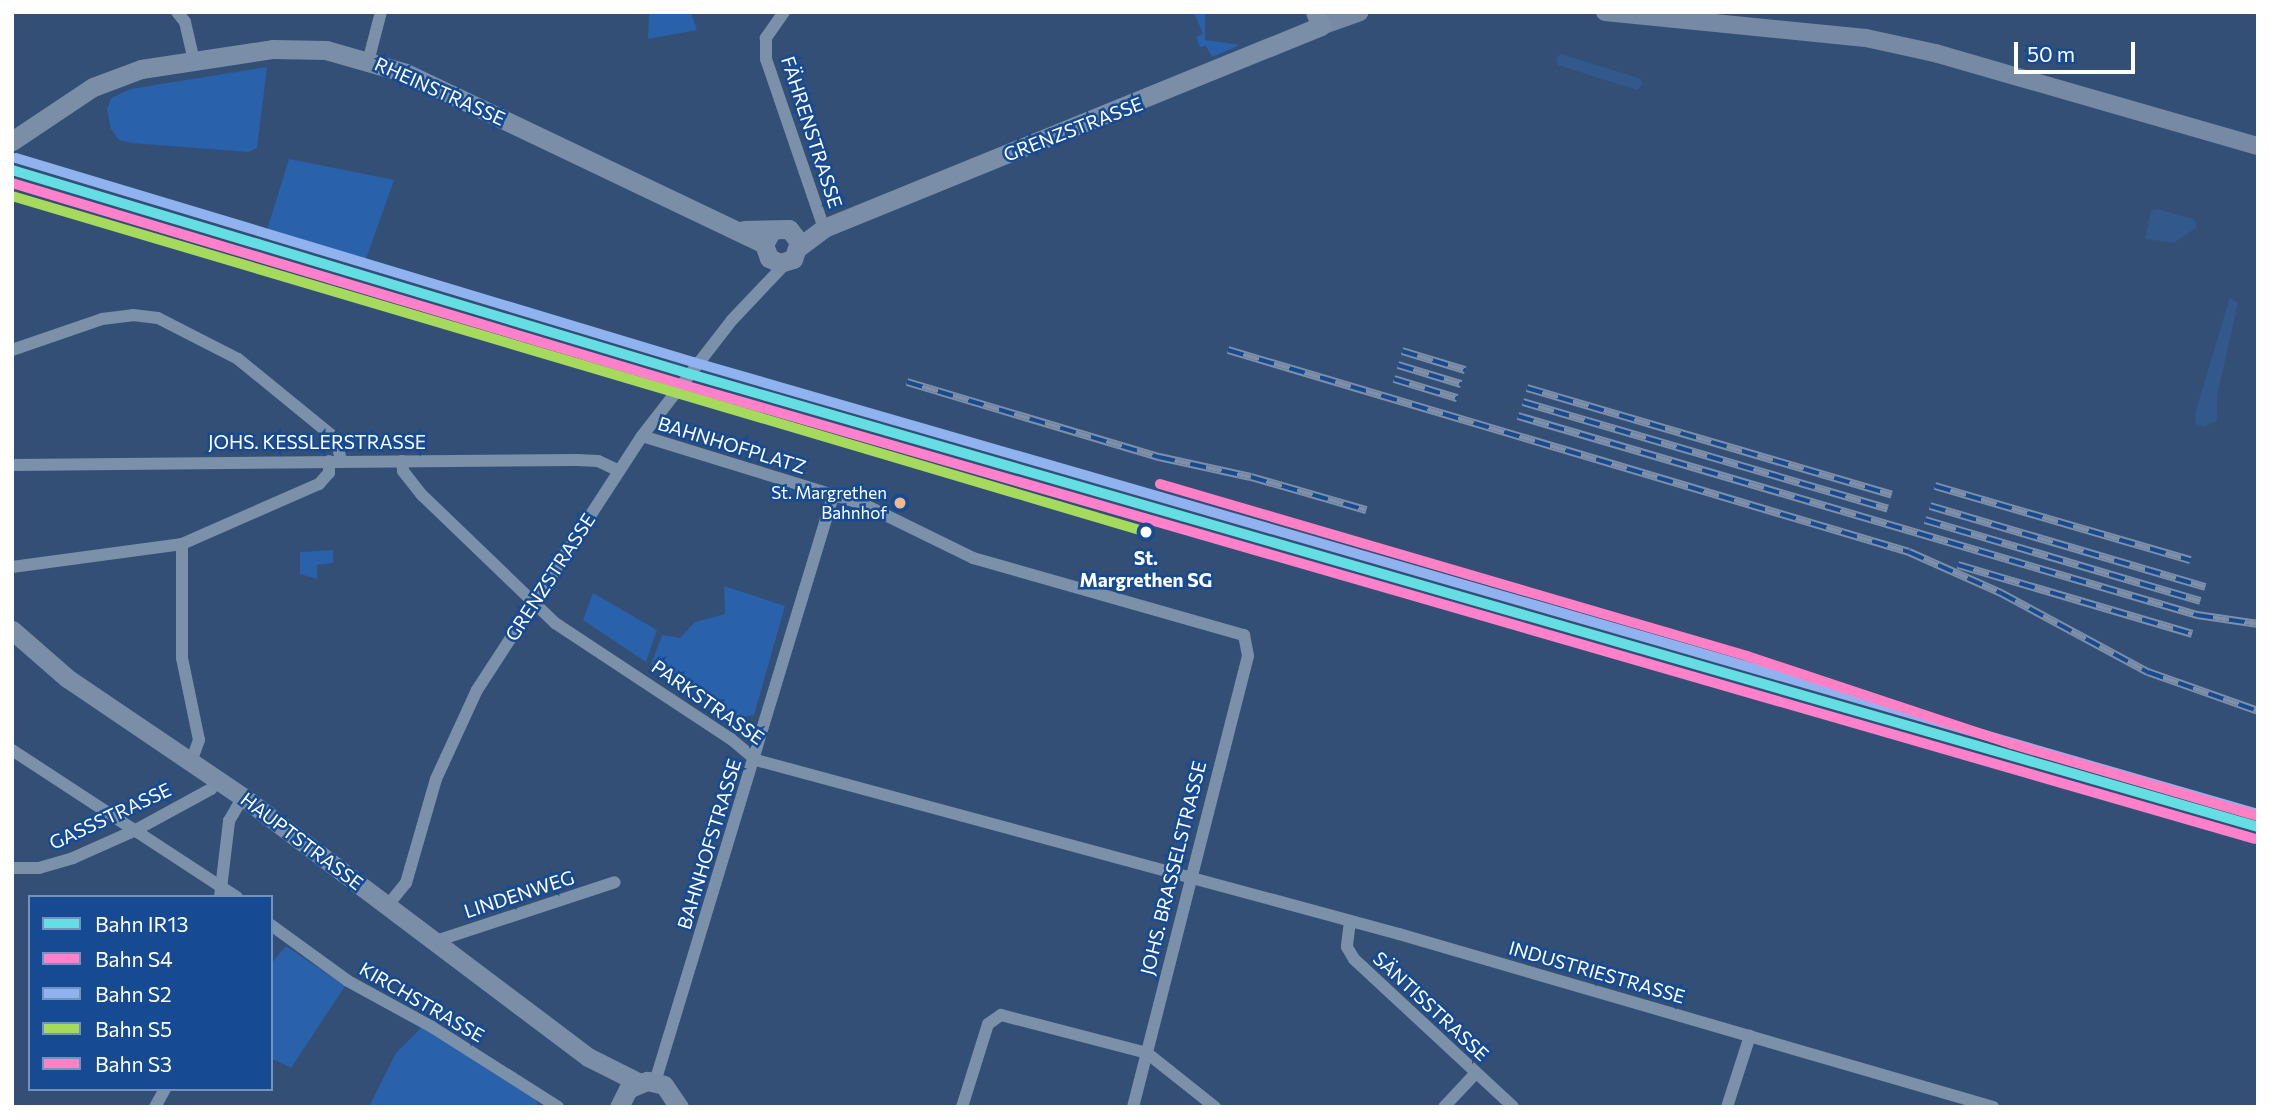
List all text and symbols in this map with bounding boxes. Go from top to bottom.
scale bar [2018,28,2139,72]
text: 50 m [2027,41,2075,66]
street label: RHEINSTRASSE [371,52,509,130]
street label: FÄHRENSTRASSE [777,53,847,211]
street label: GRENZSTRASSE [1000,92,1146,166]
street label: BAHNHOFPLATZ [655,412,809,478]
street label: JOHS. KESSLERSTRASSE [208,431,426,453]
place label: St. Margrethen Bahnhof [771,483,887,523]
marker: St. Margrethen Bahnhof [893,496,907,510]
street label: GRENZSTRASSE [500,509,600,645]
marker: St. Margrethen SG [1135,521,1157,543]
place label: St. Margrethen SG [1080,547,1212,591]
street label: PARKSTRASSE [647,655,769,749]
street label: BAHNHOFSTRASSE [672,756,746,932]
street label: JOHS. BRASSELSTRASSE [1135,759,1211,977]
street label: GASSSTRASSE [45,778,175,854]
street label: HAUPTSTRASSE [236,788,368,894]
street label: LINDENWEG [461,865,577,923]
legend [28,895,273,1091]
text: Bahn IR13 [95,911,189,936]
street label: INDUSTRIESTRASSE [1506,936,1688,1008]
text: Bahn S4 [95,946,173,971]
street label: SÄNTISSTRASSE [1368,947,1494,1065]
street label: KIRCHSTRASSE [356,957,488,1047]
text: Bahn S2 [95,981,172,1006]
text: Bahn S5 [95,1016,172,1041]
text: Bahn S3 [95,1051,172,1076]

